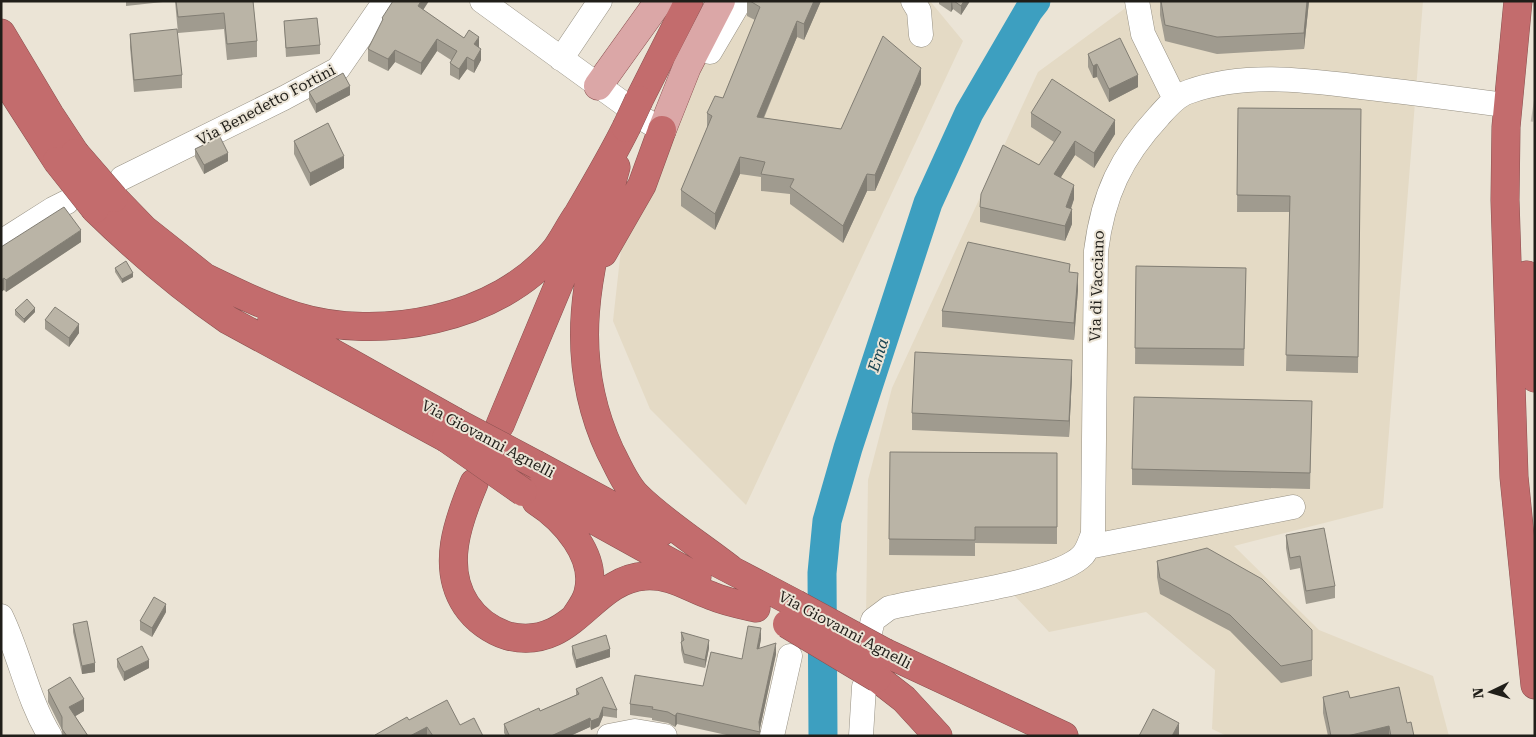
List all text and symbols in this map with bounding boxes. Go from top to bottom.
street label: Via Benedetto Fortini [194,61,339,149]
street label: Via di Vacciano [1086,230,1108,342]
water label: Ema [863,336,892,375]
street label: Via Giovanni Agnelli [418,396,558,482]
street label: Via Giovanni Agnelli [775,587,915,673]
north arrow [1466,667,1516,717]
text: N [1470,687,1486,699]

